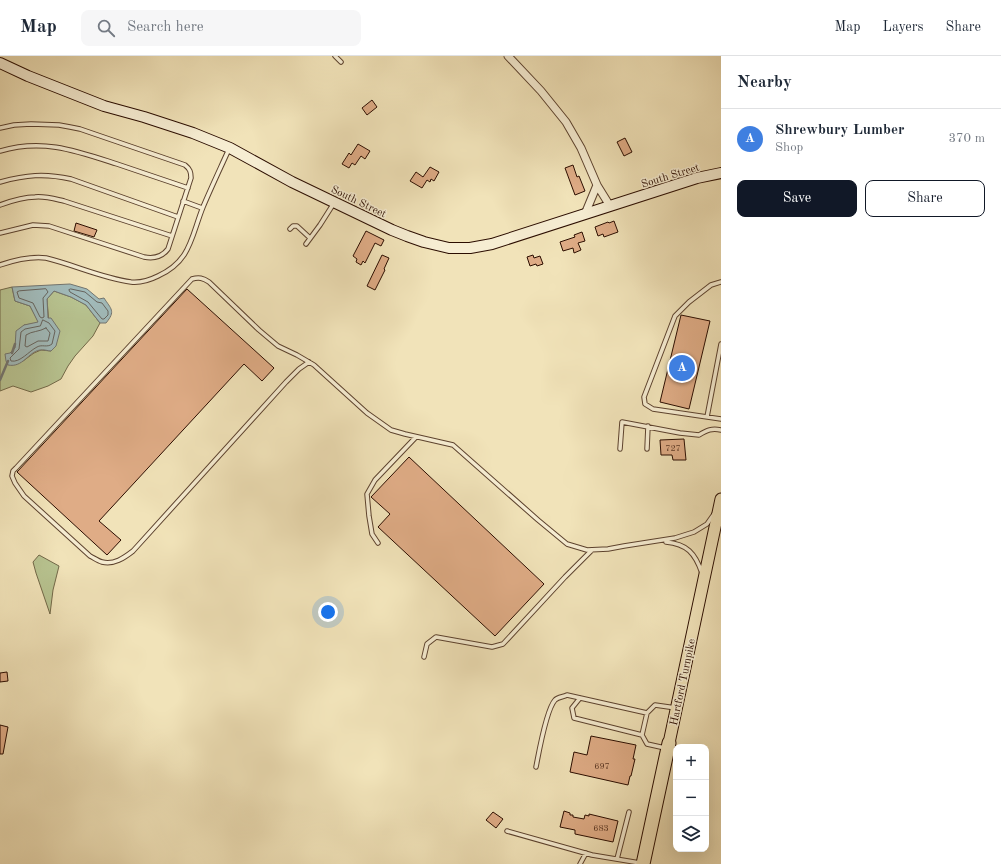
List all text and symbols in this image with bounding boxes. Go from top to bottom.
search box [81,10,361,46]
icon: search [95,17,117,39]
text: Map [20,18,57,37]
text: Search here [127,20,204,35]
text: Map [835,20,861,34]
text: Layers [883,20,924,34]
text: Share [946,20,981,34]
text: Nearby [737,74,792,91]
text: Shrewbury Lumber [775,123,904,138]
text: A [745,132,755,145]
text: 370 m [948,132,985,145]
text: Shop [775,141,803,154]
street label: South Street [640,162,701,190]
button: Save [737,180,857,217]
button: Share [865,180,985,217]
street label: South Street [329,184,388,221]
pin: A [669,353,695,383]
house number: 727 [665,444,681,453]
your location [318,602,338,622]
street label: Hartford Turnpike [669,638,698,727]
map controls [673,744,709,852]
button: + [673,744,709,780]
house number: 697 [594,762,610,771]
button: − [673,780,709,816]
button: layers [673,816,709,852]
house number: 683 [593,824,609,833]

